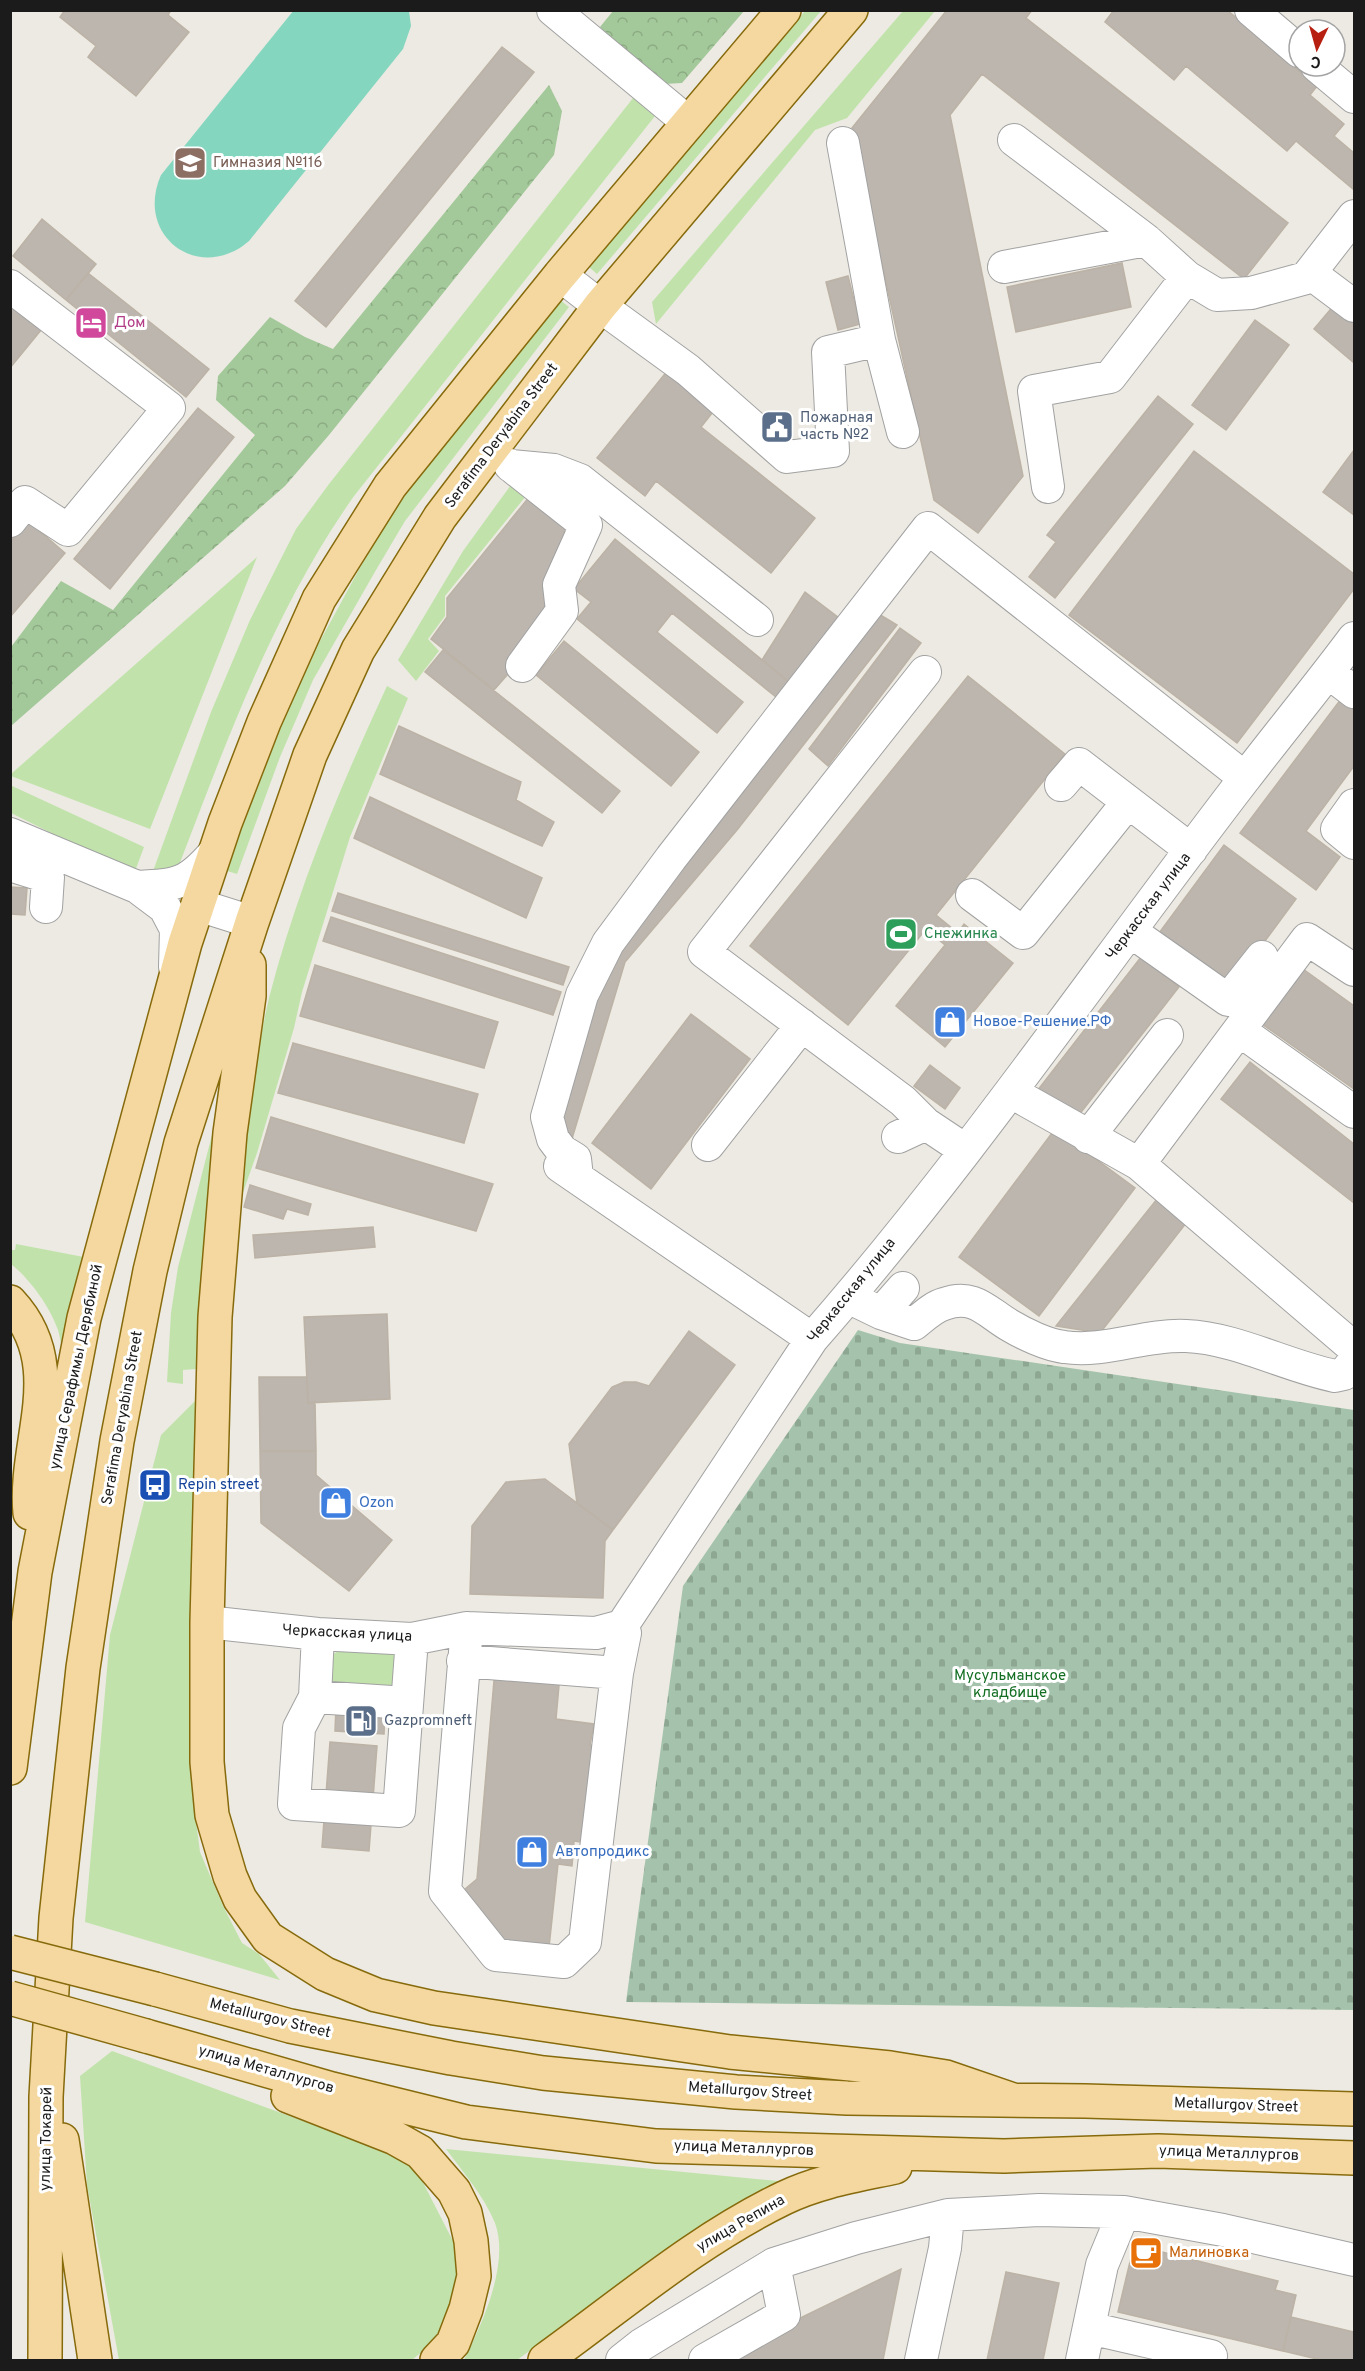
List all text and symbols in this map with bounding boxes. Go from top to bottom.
north arrow [1287,18,1347,78]
text: С [1310,51,1322,71]
school or university icon: Гимназия №116 [172,145,208,181]
place label: Гимназия №116 [213,154,323,173]
hotel icon: Дом [73,305,109,341]
place label: Дом [114,314,146,333]
street label: Serafima Deryabina Street [441,360,563,512]
public building icon: Пожарная часть №2 [759,409,795,445]
place label: Пожарная часть №2 [800,409,873,445]
street label: Черкасская улица [1102,849,1196,965]
sports icon: Снежинка [883,916,919,952]
place label: Снежинка [924,925,998,944]
shop icon: Новое-Решение.РФ [932,1004,968,1040]
place label: Новое-Решение.РФ [973,1013,1111,1032]
street label: Черкасская улица [804,1234,900,1348]
street label: улица Серафимы Дерябиной [46,1263,108,1471]
street label: Serafima Deryabina Street [98,1329,148,1507]
bus stop icon: Repin street [137,1467,173,1503]
place label: Repin street [178,1476,259,1495]
shop icon: Ozon [318,1485,354,1521]
place label: Ozon [359,1494,394,1513]
street label: Черкасская улица [281,1621,413,1647]
park label: Мусульманское кладбище [954,1667,1066,1703]
fuel station icon: Gazpromneft [343,1703,379,1739]
place label: Gazpromneft [384,1712,472,1731]
shop icon: Автопродикс [514,1834,550,1870]
place label: Автопродикс [555,1843,650,1862]
street label: Metallurgov Street [207,1995,333,2043]
street label: улица Металлургов [196,2042,336,2098]
street label: Metallurgov Street [687,2078,813,2106]
street label: улица Токарей [37,2087,57,2191]
street label: Metallurgov Street [1173,2094,1299,2118]
street label: улица Металлургов [674,2137,814,2161]
street label: улица Металлургов [1159,2142,1299,2166]
street label: улица Репина [693,2191,789,2257]
cafe icon: Малиновка [1128,2235,1164,2271]
place label: Малиновка [1169,2244,1249,2263]

